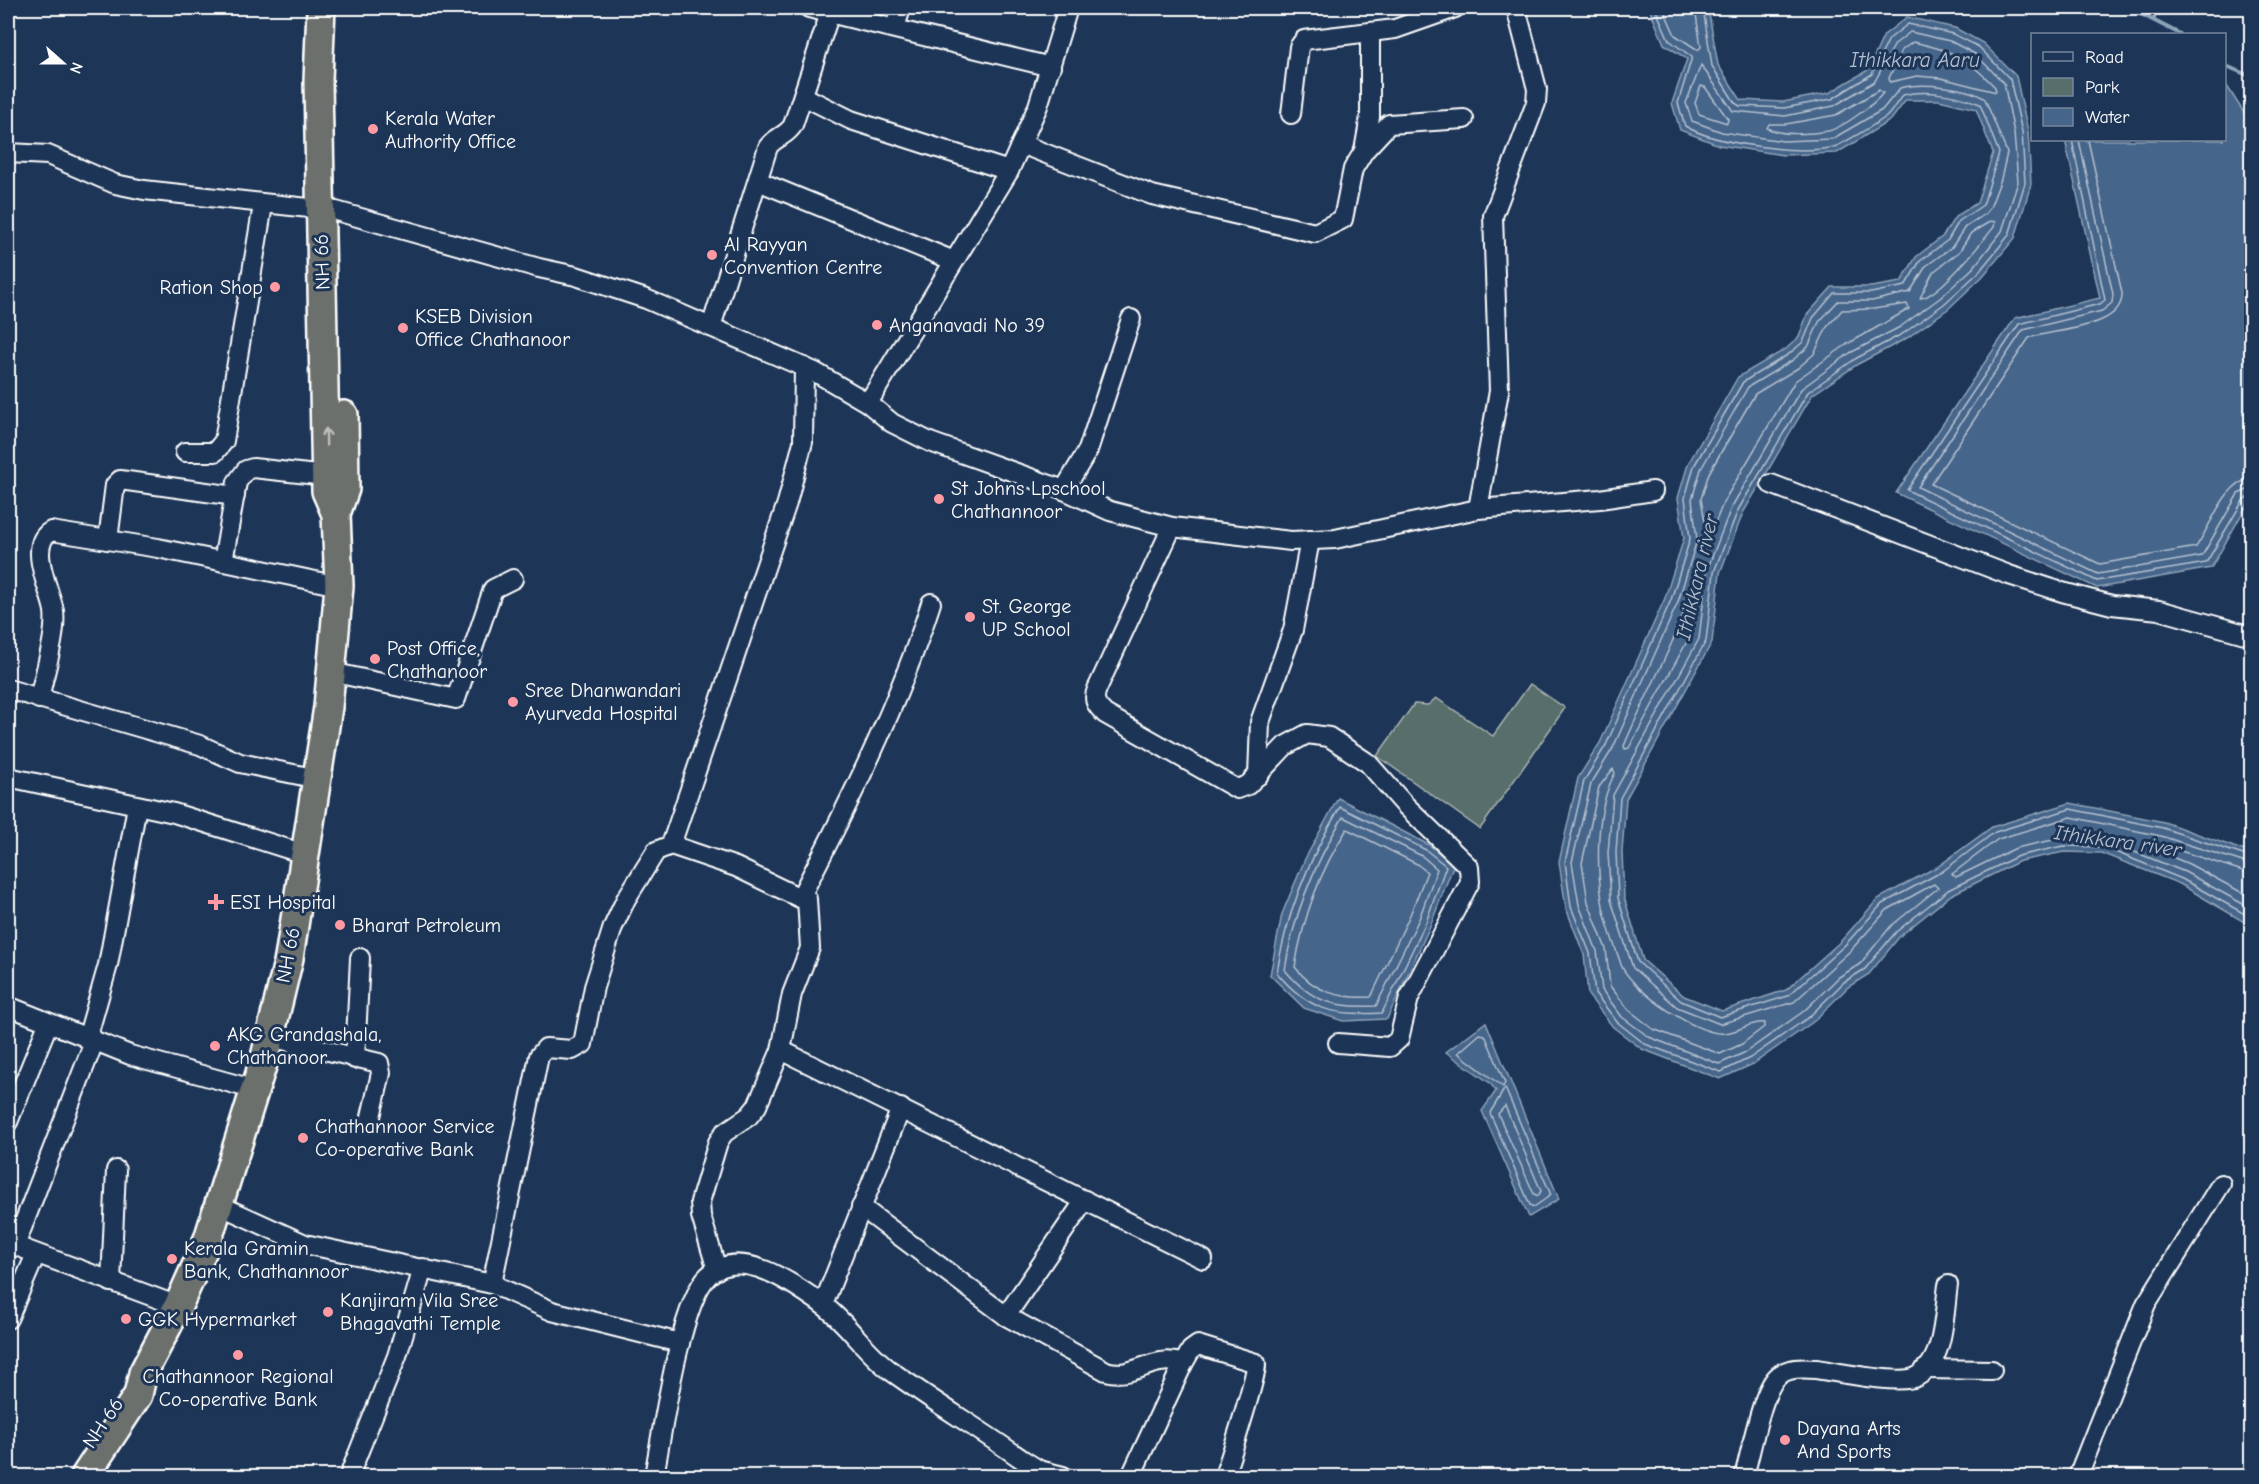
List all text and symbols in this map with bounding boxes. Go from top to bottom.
north arrow [33,33,93,93]
legend [2031,33,2226,141]
text: Road [2085,47,2124,68]
water label: Ithikkara Aaru [1849,48,1980,72]
text: N [66,60,86,76]
text: Park [2085,77,2120,98]
place label: Kerala Water Authority Office [385,107,516,153]
text: Water [2085,107,2130,128]
marker: Kerala Water Authority Office [366,122,380,136]
place label: Al Rayyan Convention Centre [724,233,882,279]
street label: NH 66 [310,234,334,290]
marker: Al Rayyan Convention Centre [705,248,719,262]
place label: Ration Shop [159,276,263,299]
marker: Ration Shop [268,280,282,294]
place label: KSEB Division Office Chathanoor [415,305,570,351]
place label: Anganavadi No 39 [889,314,1045,337]
marker: Anganavadi No 39 [870,318,884,332]
marker: KSEB Division Office Chathanoor [396,321,410,335]
one-way arrow [320,427,332,447]
place label: St Johns Lpschool Chathannoor [951,477,1106,523]
marker: St Johns Lpschool Chathannoor [932,492,946,506]
water label: Ithikkara river [1671,510,1724,643]
place label: St. George UP School [982,595,1071,641]
marker: St. George UP School [963,610,977,624]
place label: Post Office, Chathanoor [387,637,487,683]
marker: Post Office, Chathanoor [368,652,382,666]
place label: Sree Dhanwandari Ayurveda Hospital [525,679,681,725]
marker: Sree Dhanwandari Ayurveda Hospital [506,695,520,709]
water label: Ithikkara river [2052,820,2185,862]
place label: ESI Hospital [230,891,336,914]
marker: ESI Hospital [207,893,225,911]
place label: Bharat Petroleum [352,914,501,937]
marker: Bharat Petroleum [333,918,347,932]
street label: NH 66 [271,925,305,985]
place label: AKG Grandashala, Chathanoor [227,1023,382,1069]
marker: AKG Grandashala, Chathanoor [208,1039,222,1053]
place label: Chathannoor Service Co-operative Bank [315,1115,495,1161]
marker: Chathannoor Service Co-operative Bank [296,1131,310,1145]
place label: Kerala Gramin Bank, Chathannoor [184,1237,349,1283]
marker: Kerala Gramin Bank, Chathannoor [165,1252,179,1266]
place label: Kanjiram Vila Sree Bhagavathi Temple [340,1289,501,1335]
marker: Kanjiram Vila Sree Bhagavathi Temple [321,1305,335,1319]
place label: GGK Hypermarket [138,1308,298,1331]
marker: GGK Hypermarket [119,1312,133,1326]
marker: Chathannoor Regional Co-operative Bank [231,1348,245,1362]
place label: Chathannoor Regional Co-operative Bank [142,1365,334,1411]
street label: NH 66 [78,1393,128,1453]
place label: Dayana Arts And Sports [1797,1417,1901,1463]
marker: Dayana Arts And Sports [1778,1433,1792,1447]

